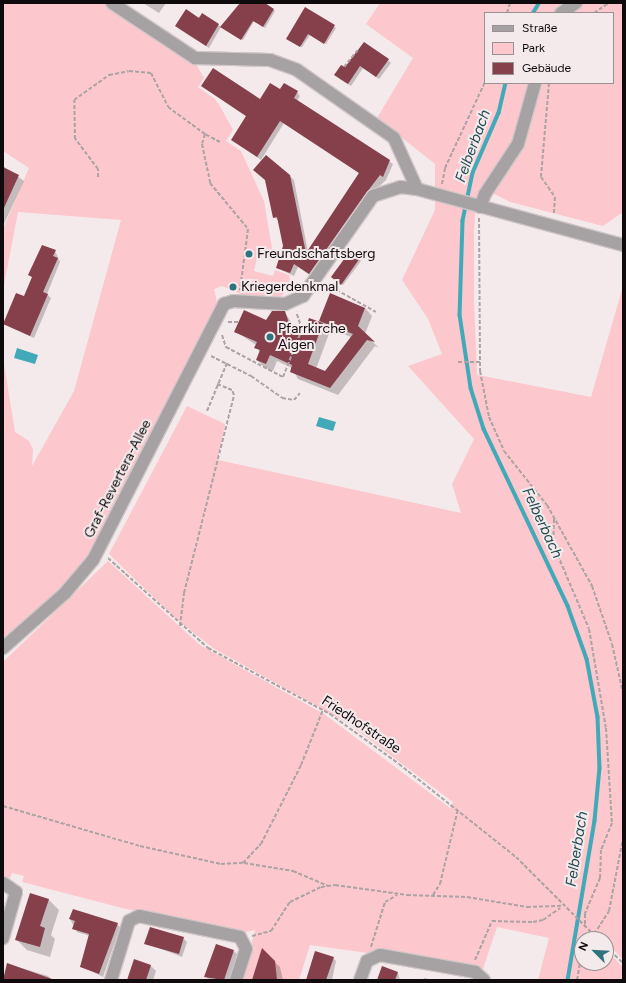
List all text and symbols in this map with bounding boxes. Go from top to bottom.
legend [484,12,614,84]
text: Straße [522,21,557,35]
text: Park [522,41,545,55]
text: Gebäude [522,61,571,75]
water label: Felberbach [452,107,494,185]
place label: Freundschaftsberg [257,246,375,262]
marker: Freundschaftsberg [244,249,254,259]
place label: Kriegerdenkmal [241,279,338,295]
marker: Kriegerdenkmal [228,282,238,292]
place label: Pfarrkirche Aigen [278,321,346,354]
marker: Pfarrkirche Aigen [265,332,275,342]
street label: Graf-Revertera-Allee [81,417,155,541]
water label: Felberbach [518,485,566,561]
street label: Friedhofstraße [318,692,404,758]
water label: Felberbach [562,810,592,888]
north arrow [574,931,614,971]
text: N [576,940,591,953]

